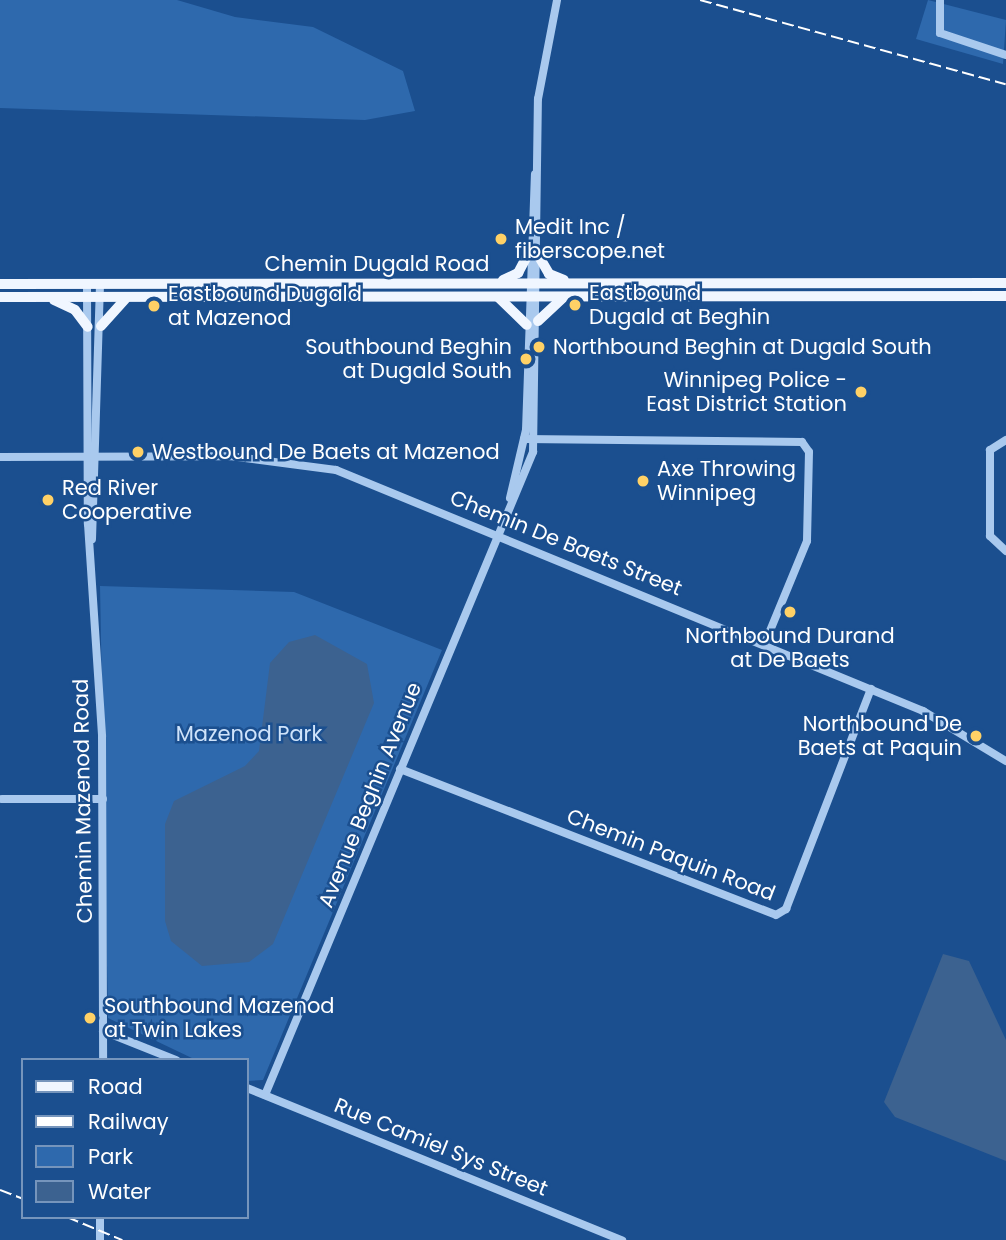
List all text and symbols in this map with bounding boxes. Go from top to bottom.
place label: Medit Inc / fiberscope.net [515,214,665,264]
marker: Medit Inc / fiberscope.net [493,231,509,247]
street label: Chemin Dugald Road [265,251,489,277]
place label: Eastbound Dugald at Beghin [589,280,770,330]
place label: Eastbound Dugald at Mazenod [168,281,362,331]
marker: Eastbound Dugald at Beghin [567,297,583,313]
marker: Eastbound Dugald at Mazenod [146,298,162,314]
place label: Southbound Beghin at Dugald South [305,334,512,384]
place label: Northbound Beghin at Dugald South [553,334,932,360]
marker: Northbound Beghin at Dugald South [531,339,547,355]
marker: Southbound Beghin at Dugald South [518,351,534,367]
place label: Winnipeg Police - East District Station [646,367,847,417]
marker: Winnipeg Police - East District Station [853,384,869,400]
place label: Westbound De Baets at Mazenod [152,439,500,465]
marker: Westbound De Baets at Mazenod [130,444,146,460]
place label: Axe Throwing Winnipeg [657,456,796,506]
marker: Axe Throwing Winnipeg [635,473,651,489]
place label: Red River Cooperative [62,475,192,525]
street label: Chemin De Baets Street [446,485,686,601]
marker: Red River Cooperative [40,492,56,508]
marker: Northbound Durand at De Baets [782,604,798,620]
place label: Northbound Durand at De Baets [685,623,895,673]
street label: Chemin Mazenod Road [68,678,98,924]
street label: Avenue Beghin Avenue [313,679,427,911]
place label: Northbound De Baets at Paquin [798,711,962,761]
park label: Mazenod Park [176,721,322,747]
marker: Northbound De Baets at Paquin [968,728,984,744]
street label: Chemin Paquin Road [563,804,779,906]
place label: Southbound Mazenod at Twin Lakes [104,993,335,1043]
marker: Southbound Mazenod at Twin Lakes [82,1010,98,1026]
legend [21,1058,248,1219]
text: Road [88,1072,143,1101]
street label: Rue Camiel Sys Street [331,1093,551,1201]
text: Railway [88,1107,169,1136]
text: Park [88,1142,133,1171]
text: Water [88,1177,151,1206]

